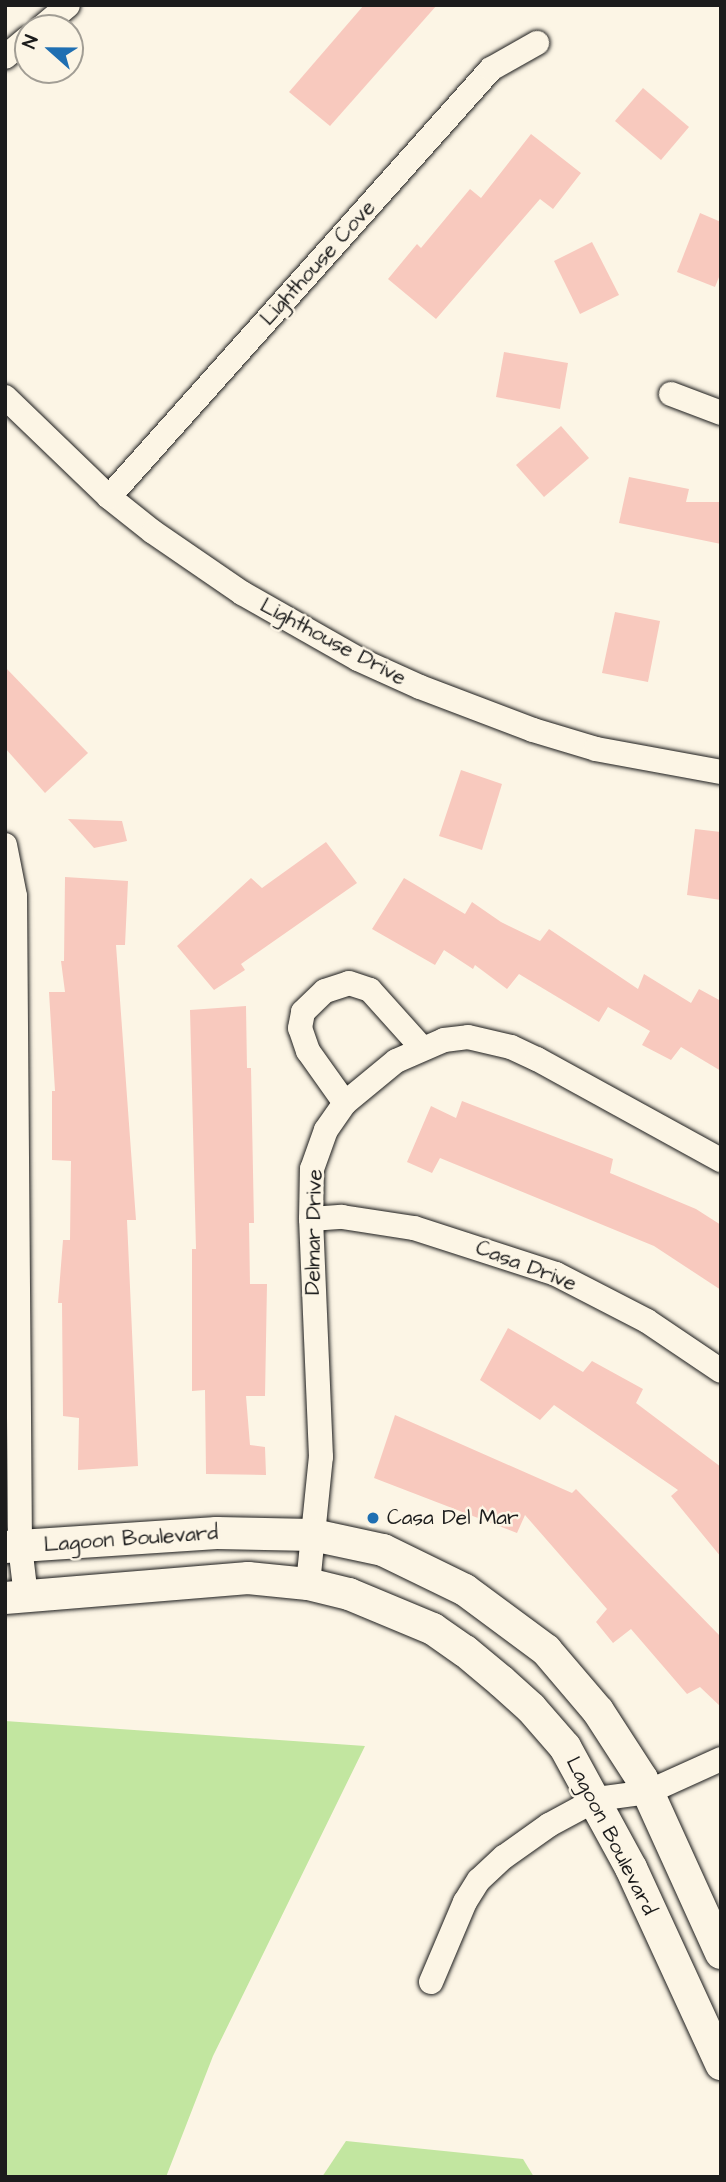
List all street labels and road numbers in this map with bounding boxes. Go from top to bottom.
street label: Lighthouse Cove [255,195,381,331]
street label: Lighthouse Drive [256,593,410,691]
street label: Delmar Drive [300,1169,328,1295]
street label: Casa Drive [472,1235,580,1297]
street label: Lagoon Boulevard [43,1520,219,1558]
street label: Lagoon Boulevard [560,1753,662,1919]

